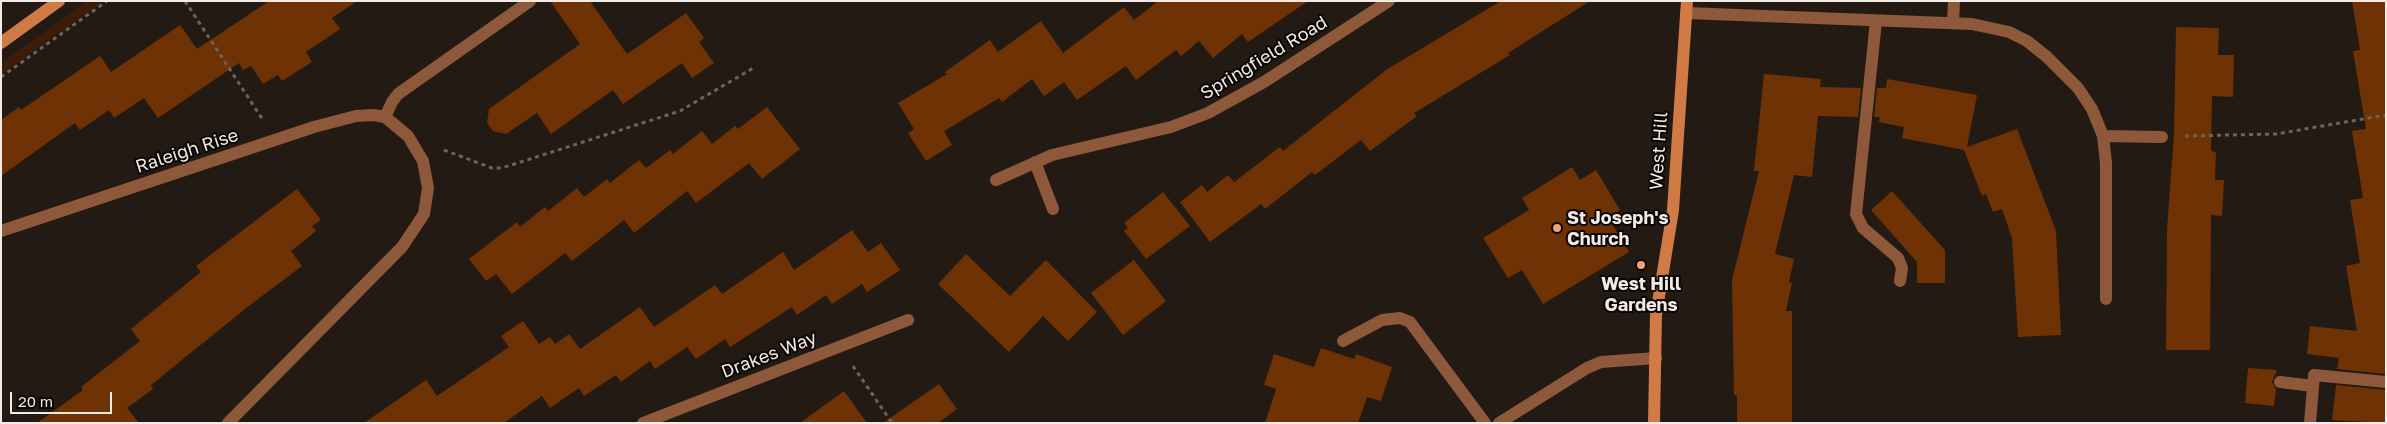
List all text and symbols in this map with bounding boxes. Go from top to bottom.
street label: Springfield Road [1197,12,1331,104]
street label: West Hill [1645,111,1673,191]
street label: Raleigh Rise [133,124,241,178]
place label: St Joseph's Church [1567,207,1669,250]
marker: St Joseph's Church [1551,222,1563,234]
marker: West Hill Gardens [1635,259,1647,271]
place label: West Hill Gardens [1601,273,1681,316]
street label: Drakes Way [718,327,820,383]
scale bar [12,382,115,414]
text: 20 m [18,392,53,410]

